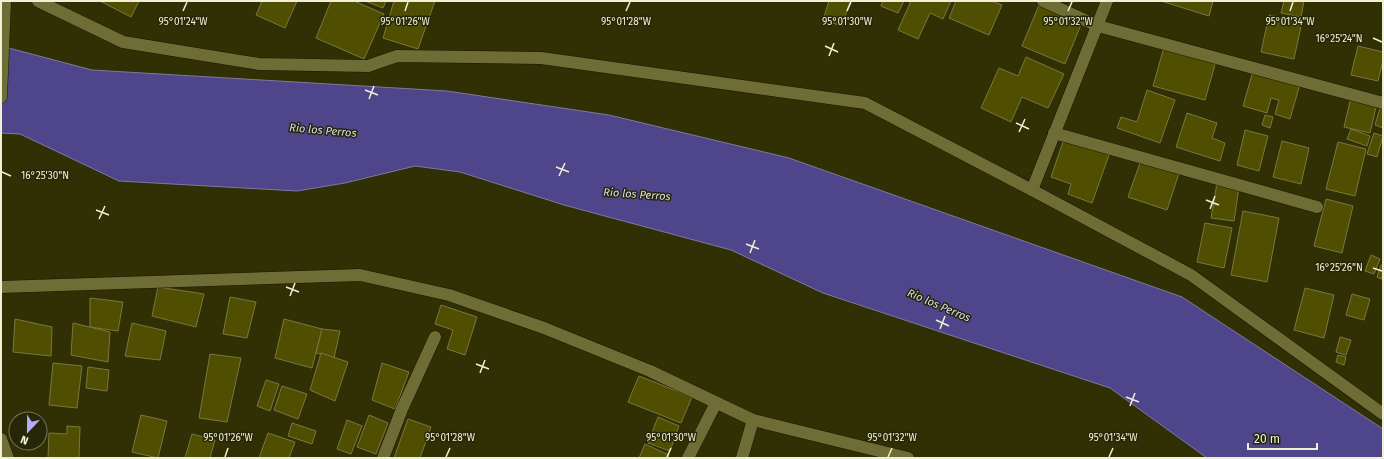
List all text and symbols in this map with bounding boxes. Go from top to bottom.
text: 95°01'24"W [159,16,208,28]
text: 95°01'26"W [380,16,431,28]
text: 95°01'28"W [601,16,652,28]
text: 95°01'30"W [822,16,873,28]
text: 95°01'32"W [1043,16,1093,28]
text: 95°01'34"W [1265,16,1315,28]
text: 16°25'24"N [1316,33,1362,45]
water label: Rio los Perros [289,121,357,140]
text: 16°25'30"N [21,170,69,182]
water label: Rio los Perros [603,186,671,203]
text: 16°25'26"N [1315,262,1363,274]
water label: Rio los Perros [905,286,972,325]
north arrow [8,411,48,451]
scale bar [1248,425,1317,451]
text: N [19,432,30,447]
text: 95°01'26"W [203,432,254,444]
text: 95°01'28"W [425,432,476,444]
text: 95°01'30"W [646,432,697,444]
text: 95°01'32"W [867,432,917,444]
text: 95°01'34"W [1088,432,1138,444]
text: 20 m [1254,432,1280,446]

